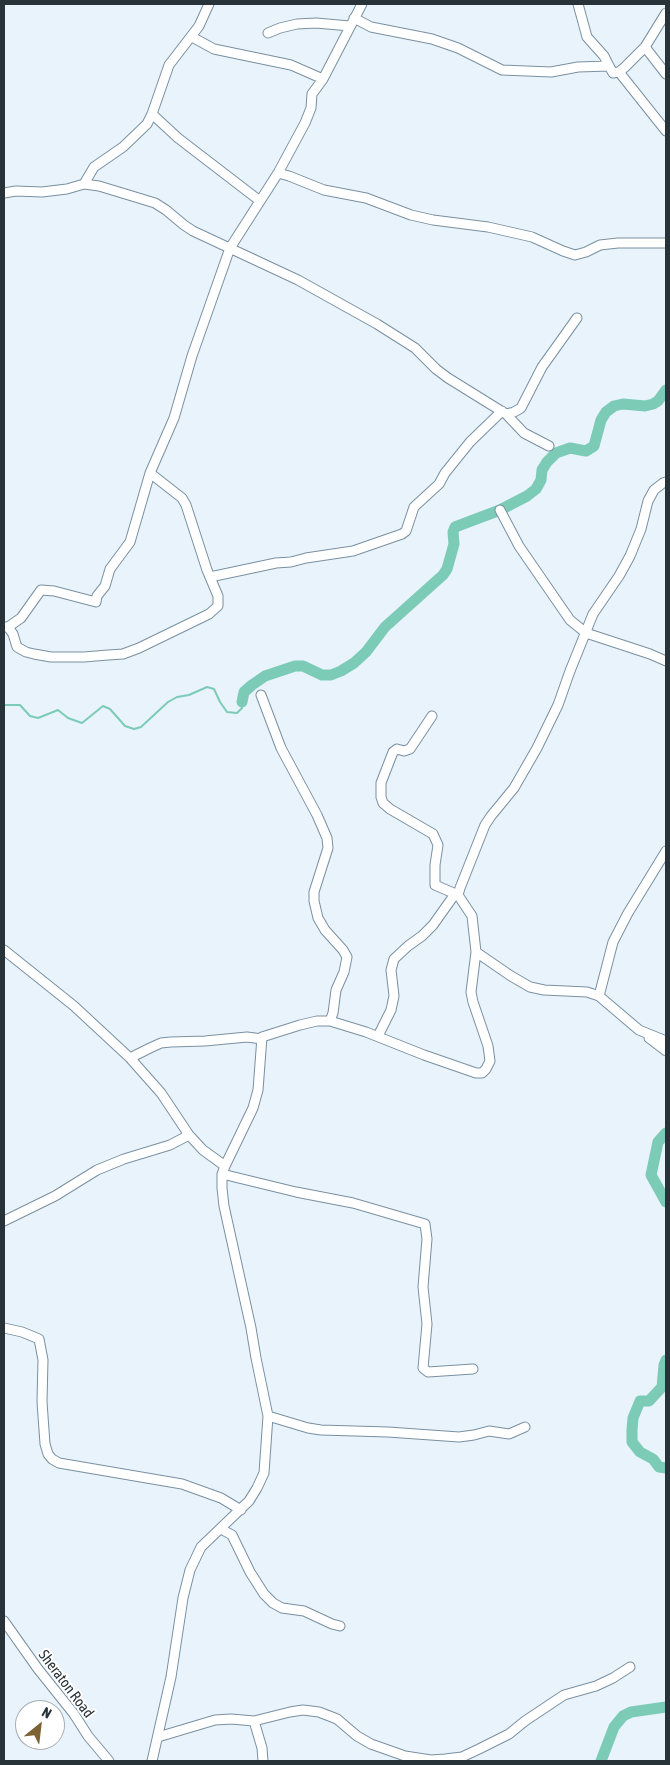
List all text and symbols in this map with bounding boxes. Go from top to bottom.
street label: Sheraton Road [35,1646,97,1722]
north arrow [15,1700,65,1750]
text: N [39,1704,54,1722]

